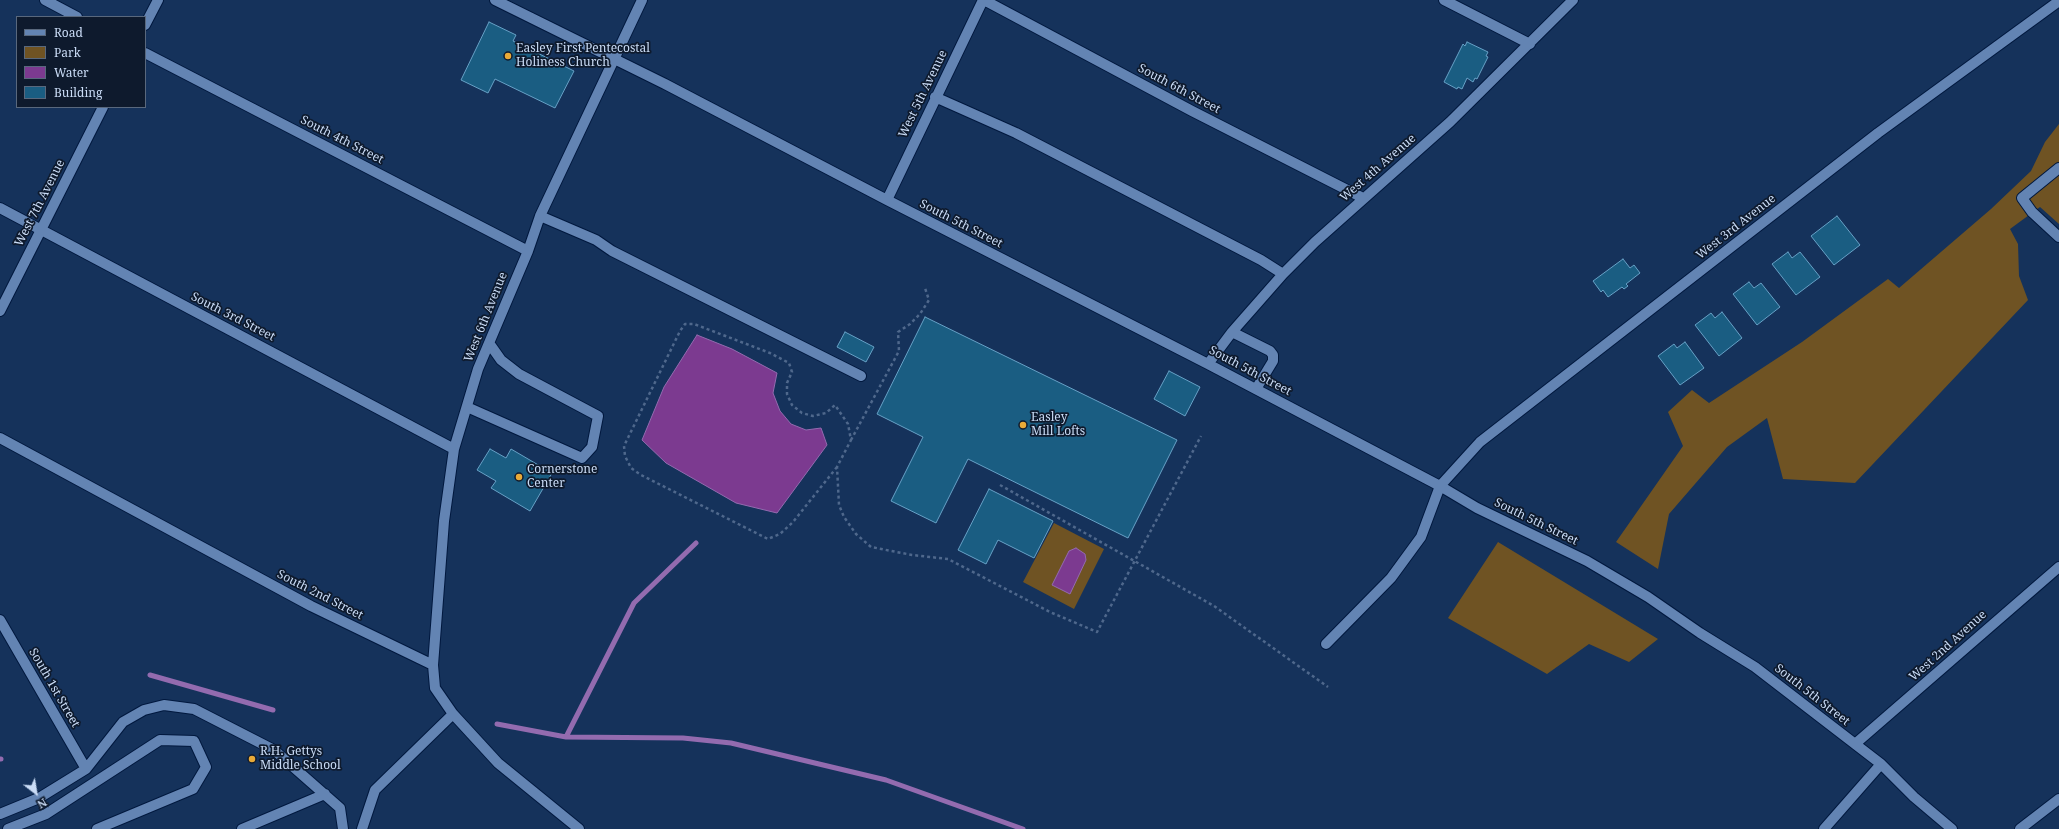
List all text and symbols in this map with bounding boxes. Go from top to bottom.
legend [16,16,146,108]
text: Road [54,24,83,41]
place label: Easley First Pentecostal Holiness Church [516,42,650,70]
text: Park [54,44,81,61]
street label: West 5th Avenue [896,48,950,140]
marker: Easley First Pentecostal Holiness Church [503,51,513,61]
street label: South 6th Street [1135,61,1223,117]
text: Water [54,64,89,81]
text: Building [54,84,102,101]
street label: South 4th Street [298,113,386,167]
street label: West 4th Avenue [1337,131,1419,205]
street label: West 7th Avenue [12,157,68,249]
street label: West 3rd Avenue [1693,192,1779,262]
street label: South 5th Street [917,197,1005,251]
street label: West 6th Avenue [461,270,511,364]
street label: South 3rd Street [189,290,277,344]
street label: South 5th Street [1206,343,1294,399]
place label: Easley Mill Lofts [1031,411,1085,439]
marker: Easley Mill Lofts [1018,420,1028,430]
place label: Cornerstone Center [527,463,597,491]
marker: Cornerstone Center [514,472,524,482]
street label: South 5th Street [1492,496,1580,548]
street label: South 2nd Street [275,567,365,623]
street label: West 2nd Avenue [1906,608,1990,684]
street label: South 1st Street [26,646,82,730]
street label: South 5th Street [1772,661,1852,729]
place label: R.H. Gettys Middle School [260,745,341,773]
marker: R.H. Gettys Middle School [247,754,257,764]
north arrow [16,773,56,813]
text: N [35,795,50,812]

